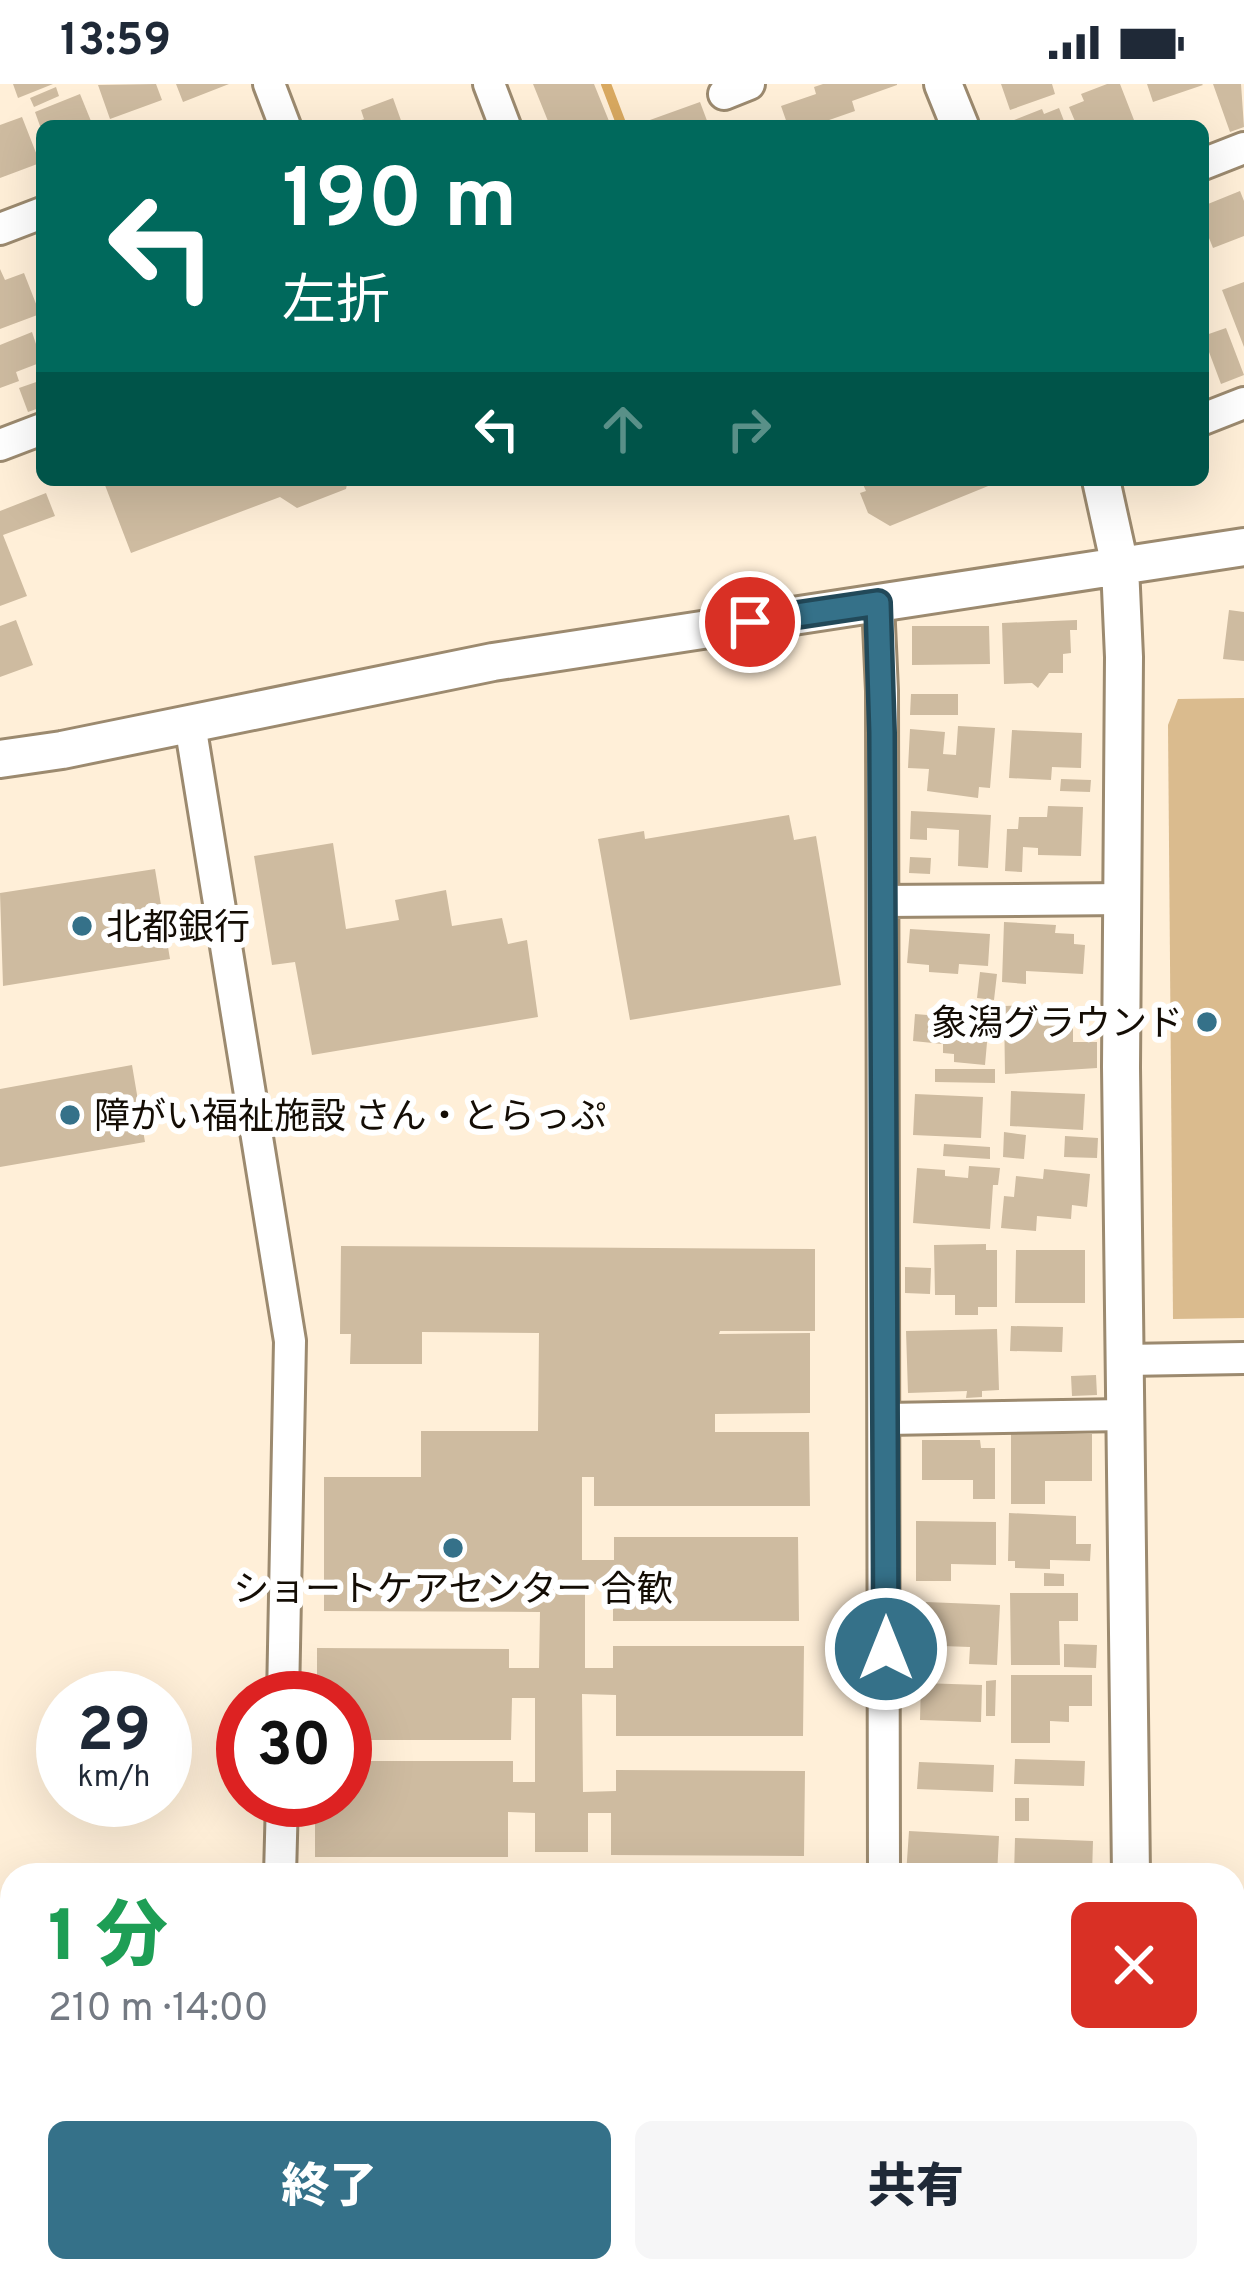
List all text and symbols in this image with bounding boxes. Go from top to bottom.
text: 13:59 [60,14,171,71]
text: 190 m [282,151,517,257]
icon: left [84,168,240,324]
text: 左折 [282,270,390,339]
icon: left [464,396,530,462]
icon: ahead [590,396,656,462]
icon: right [716,396,782,462]
pin [699,571,801,673]
icon: arrive [717,589,783,655]
place label: 北都銀行 [106,907,250,953]
marker: 北都銀行 [69,913,95,939]
place label: 象潟グラウンド [931,1003,1183,1049]
marker: 象潟グラウンド [1194,1009,1220,1035]
place label: 障がい福祉施設 さん・とらっぷ [94,1096,606,1142]
marker: 障がい福祉施設 さん・とらっぷ [57,1102,83,1128]
marker: ショートケアセンター 合歓 [440,1535,466,1561]
place label: ショートケアセンター 合歓 [233,1569,673,1615]
position arrow [823,1586,949,1712]
speed limit sign: 30 [216,1671,372,1827]
text: 29 [77,1696,151,1772]
text: km/h [78,1760,150,1797]
text: 1 分 [48,1895,168,1987]
button: close [1071,1902,1197,2028]
text: 210 m · 14:00 [48,1986,269,2035]
button: 終了 [48,2121,611,2259]
button: 共有 [635,2121,1197,2259]

